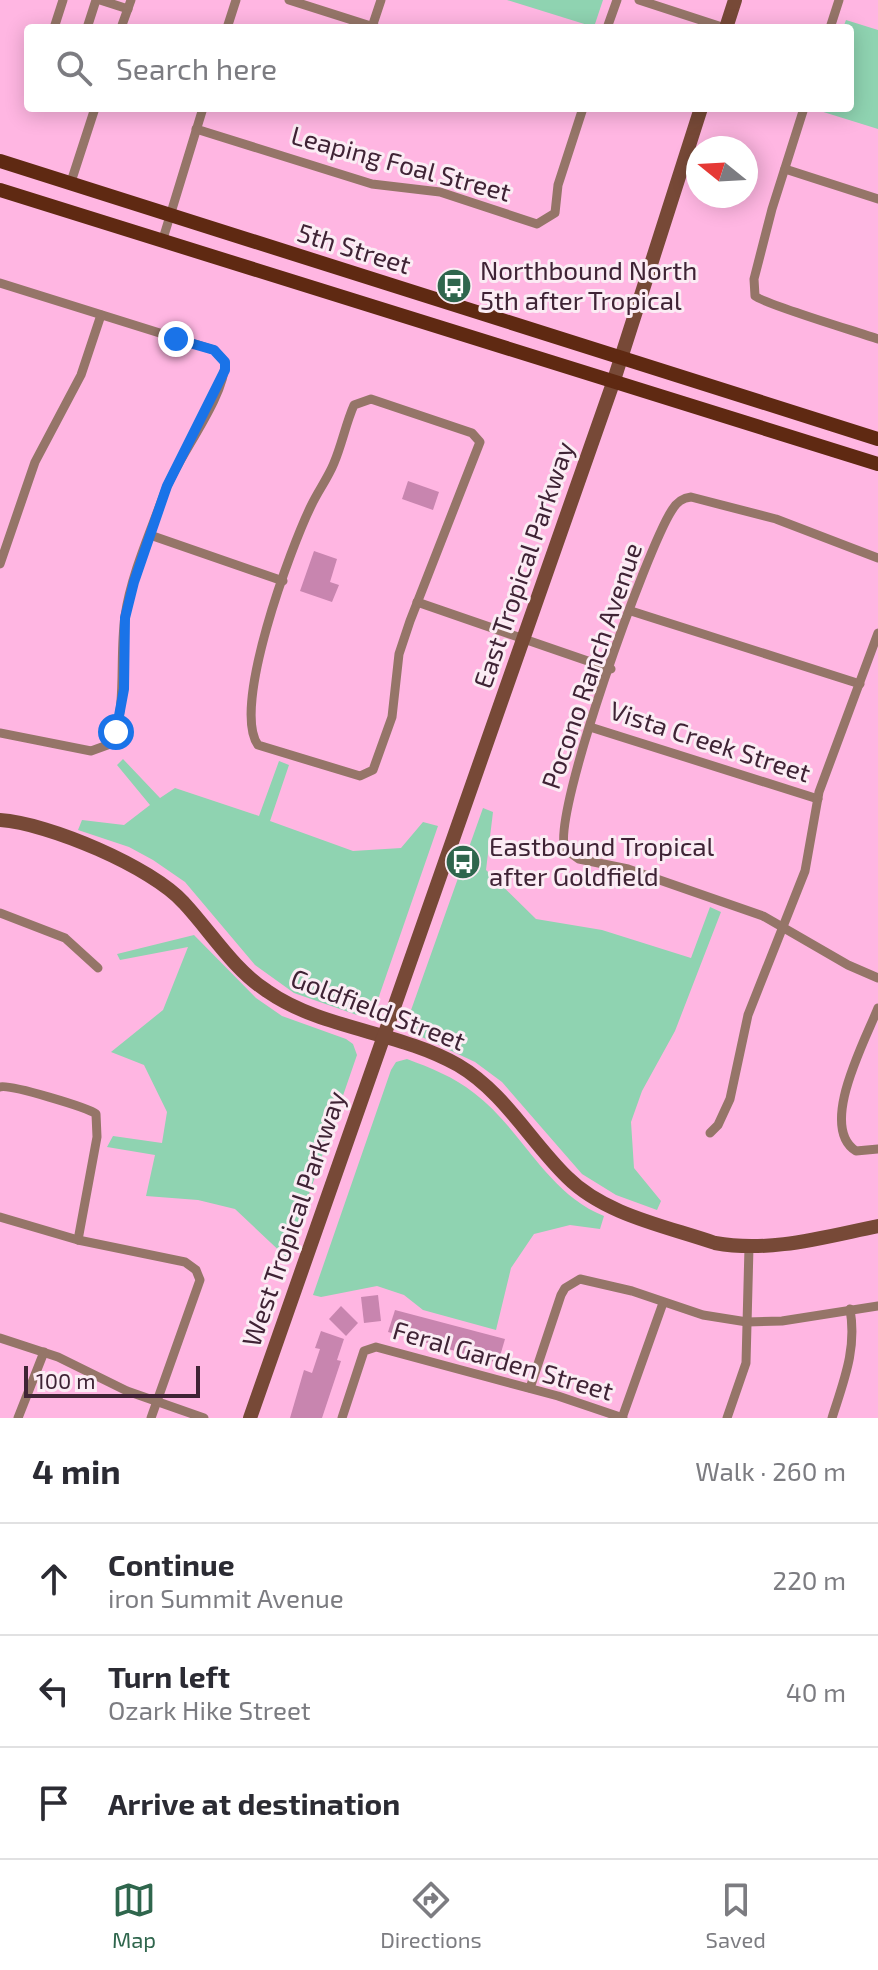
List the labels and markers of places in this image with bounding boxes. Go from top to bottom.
place label: Northbound North 5th after Tropical [480,254,697,315]
bus stop icon: Northbound North 5th after Tropical [435,267,473,305]
place label: Eastbound Tropical after Goldfield [489,830,715,891]
bus stop icon: Eastbound Tropical after Goldfield [444,843,482,881]

